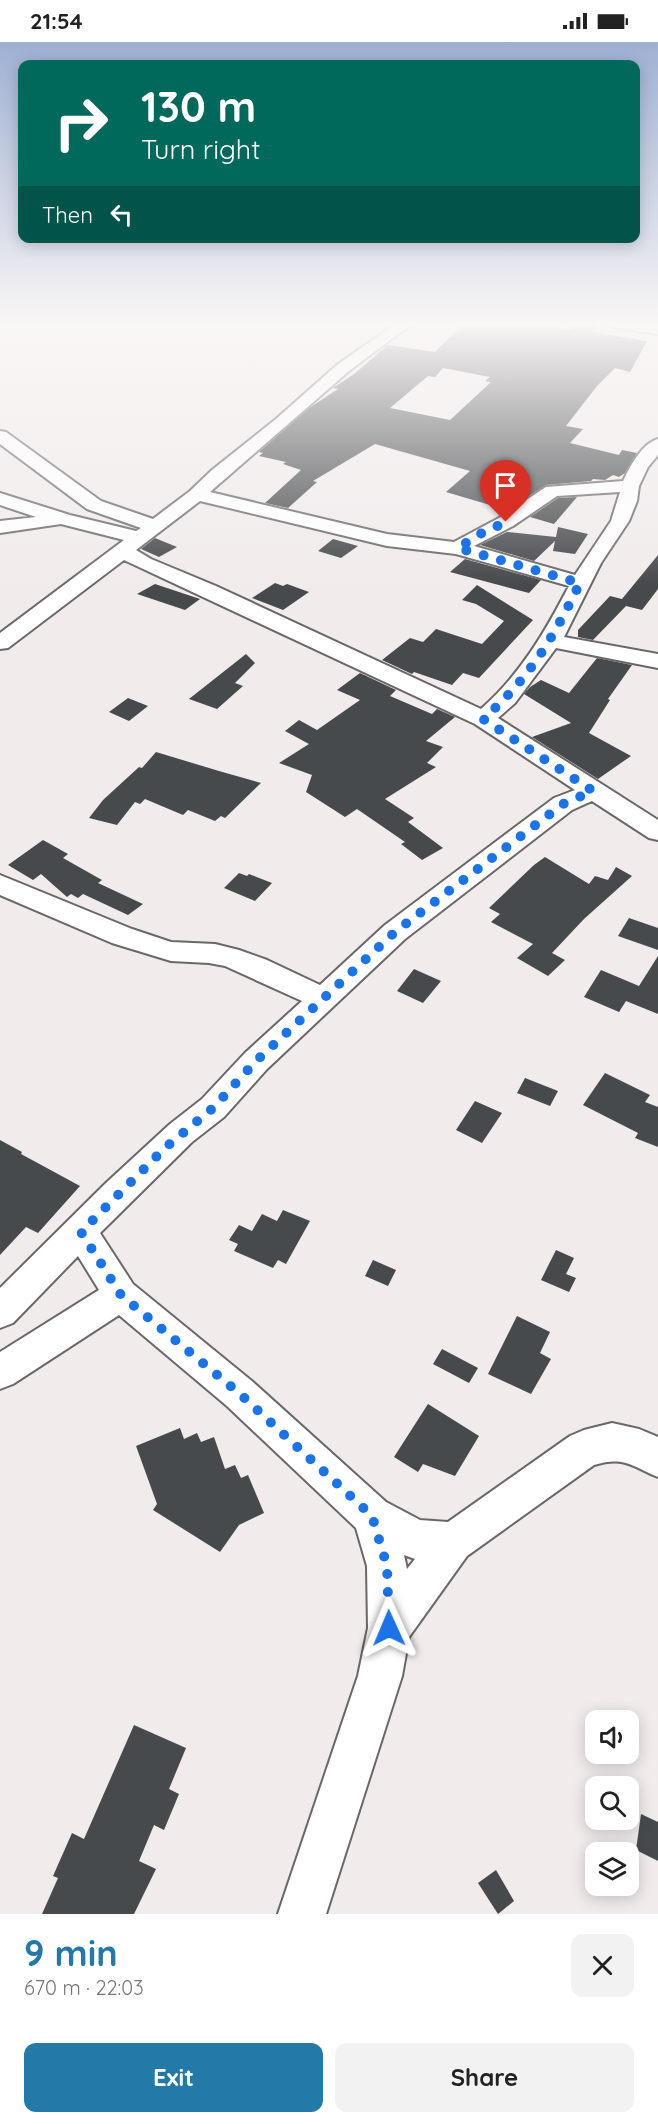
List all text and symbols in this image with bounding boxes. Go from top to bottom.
text: 21:54 [30,7,83,35]
text: 130 m [141,80,256,133]
icon: right [42,84,120,162]
text: Turn right [141,132,260,166]
icon: left [105,198,138,231]
text: Then [42,201,93,229]
pin [480,460,531,522]
icon: arrive [489,469,522,502]
position arrow [357,1596,421,1660]
map controls [585,1710,639,1896]
button: sound [585,1710,639,1764]
button: search [585,1776,639,1830]
button: layers [585,1842,639,1896]
text: 9 min [24,1930,118,1975]
button: close [571,1934,634,1997]
text: 670 m · 22:03 [24,1975,144,2000]
button: Exit [24,2043,323,2112]
button: Share [335,2043,634,2112]

